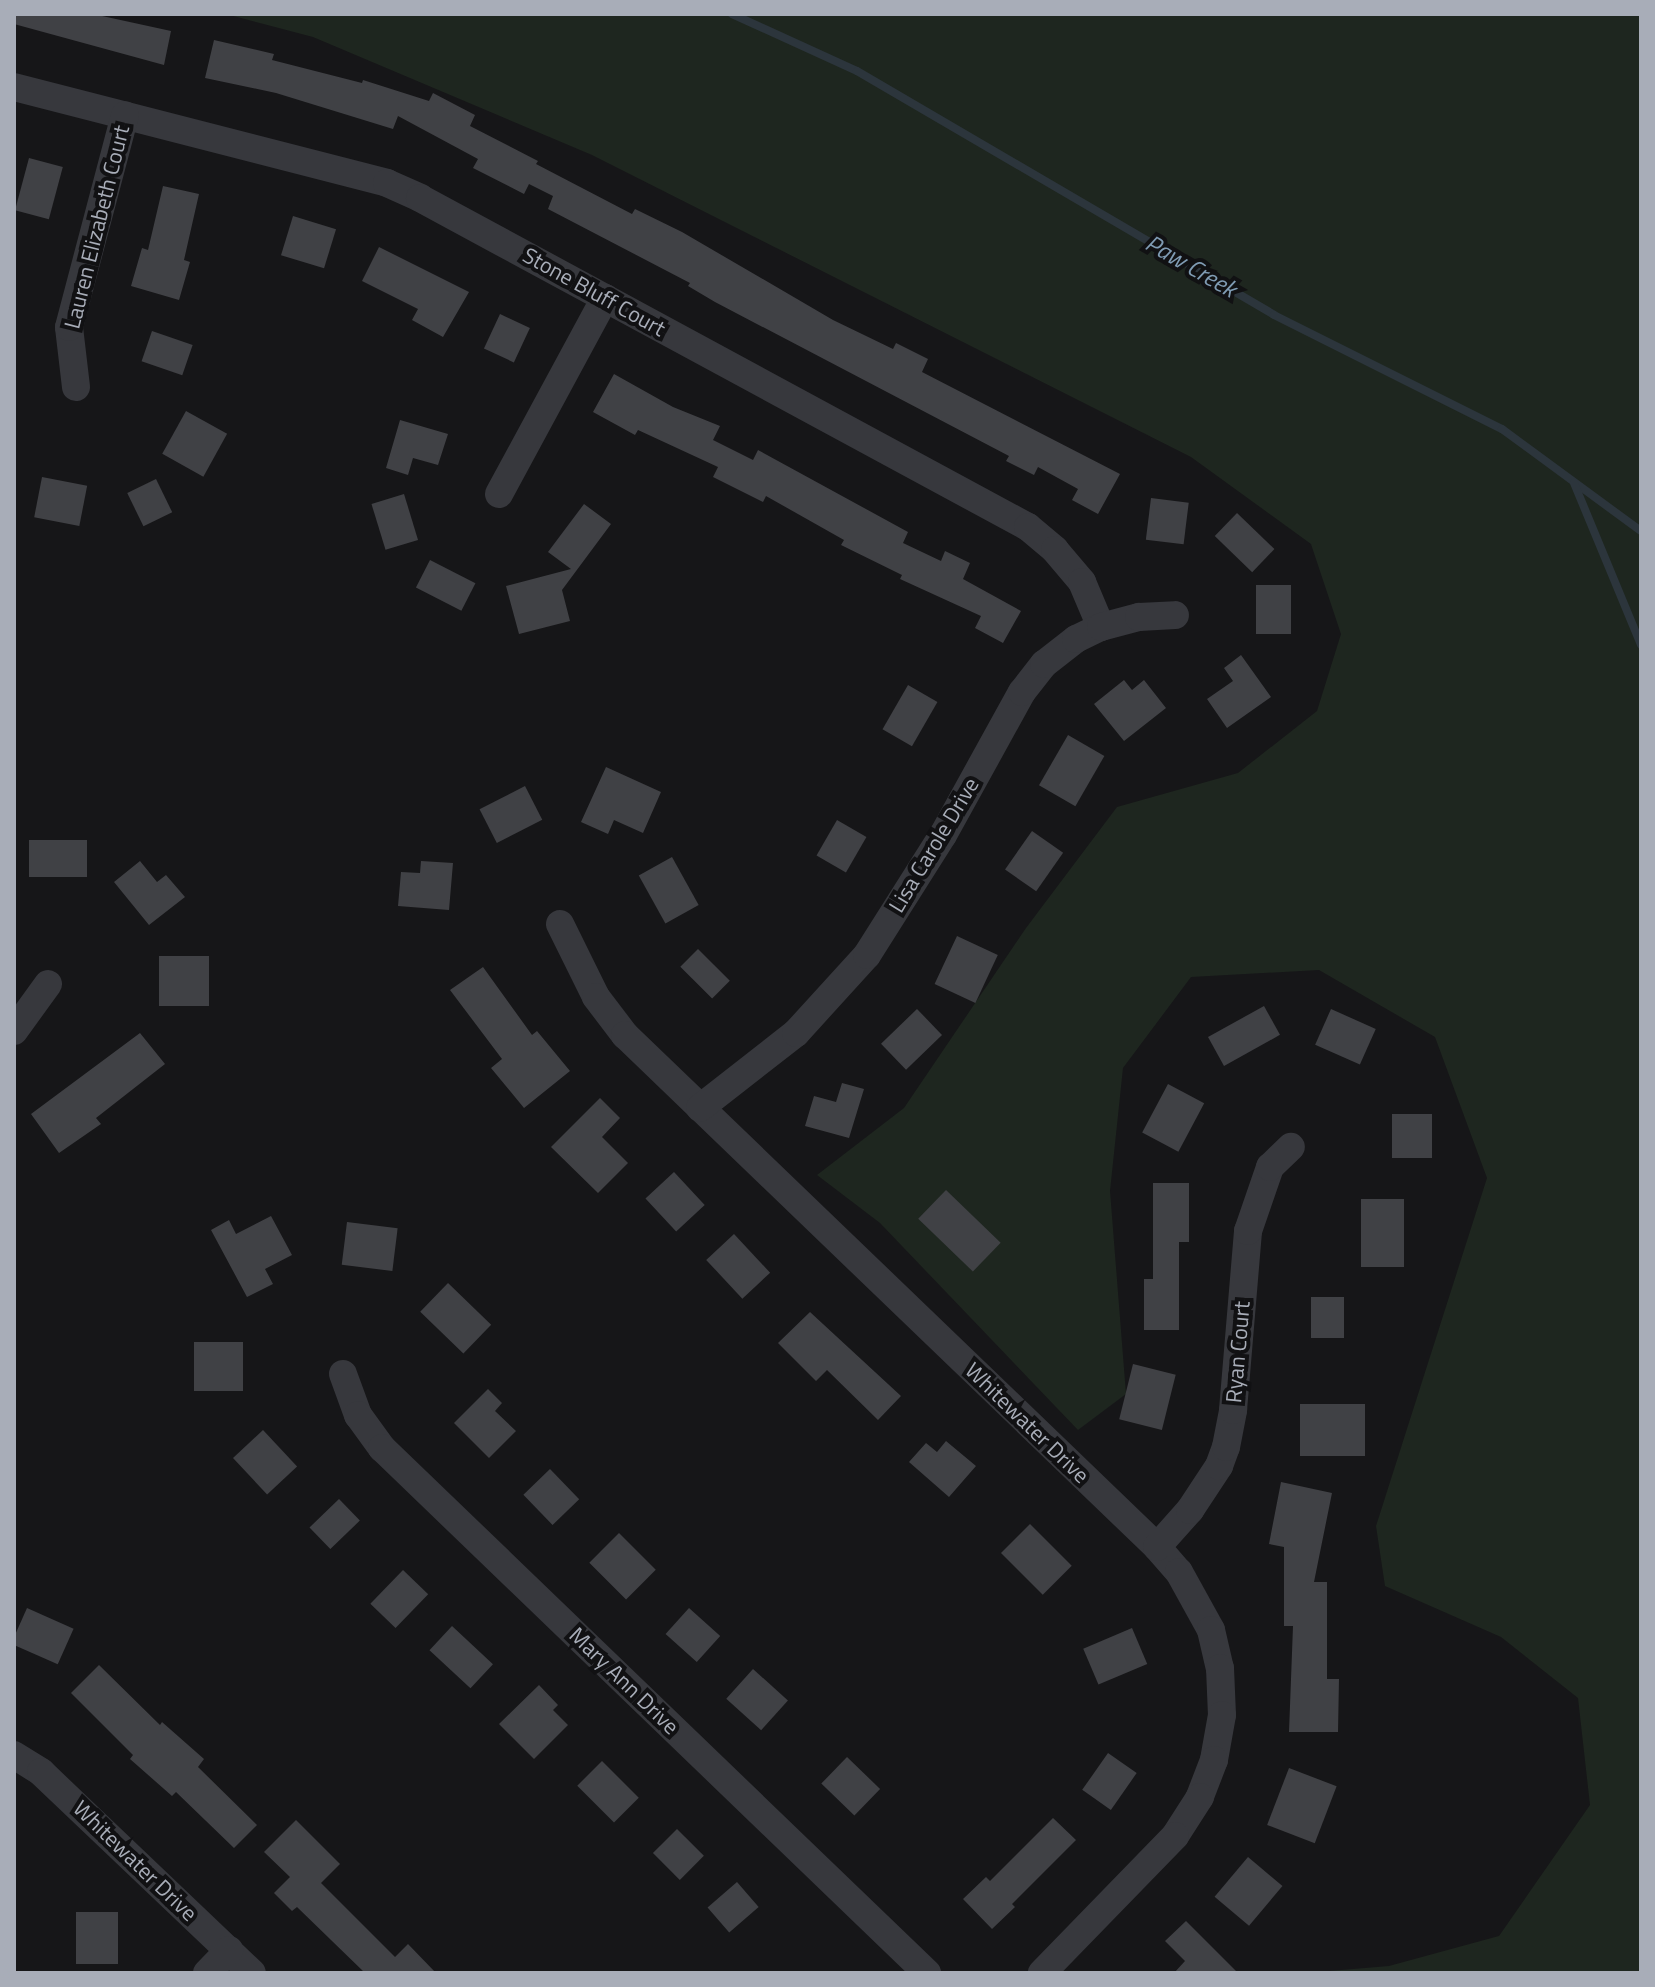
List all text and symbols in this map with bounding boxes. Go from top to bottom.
street label: Lauren Elizabeth Court [59,122,135,332]
water label: Paw Creek [1140,228,1242,304]
street label: Stone Bluff Court [518,242,670,342]
street label: Lisa Carole Drive [883,773,985,917]
street label: Ryan Court [1220,1300,1256,1404]
street label: Whitewater Drive [960,1357,1094,1489]
street label: Mary Ann Drive [564,1622,684,1740]
street label: Whitewater Drive [68,1795,202,1927]

